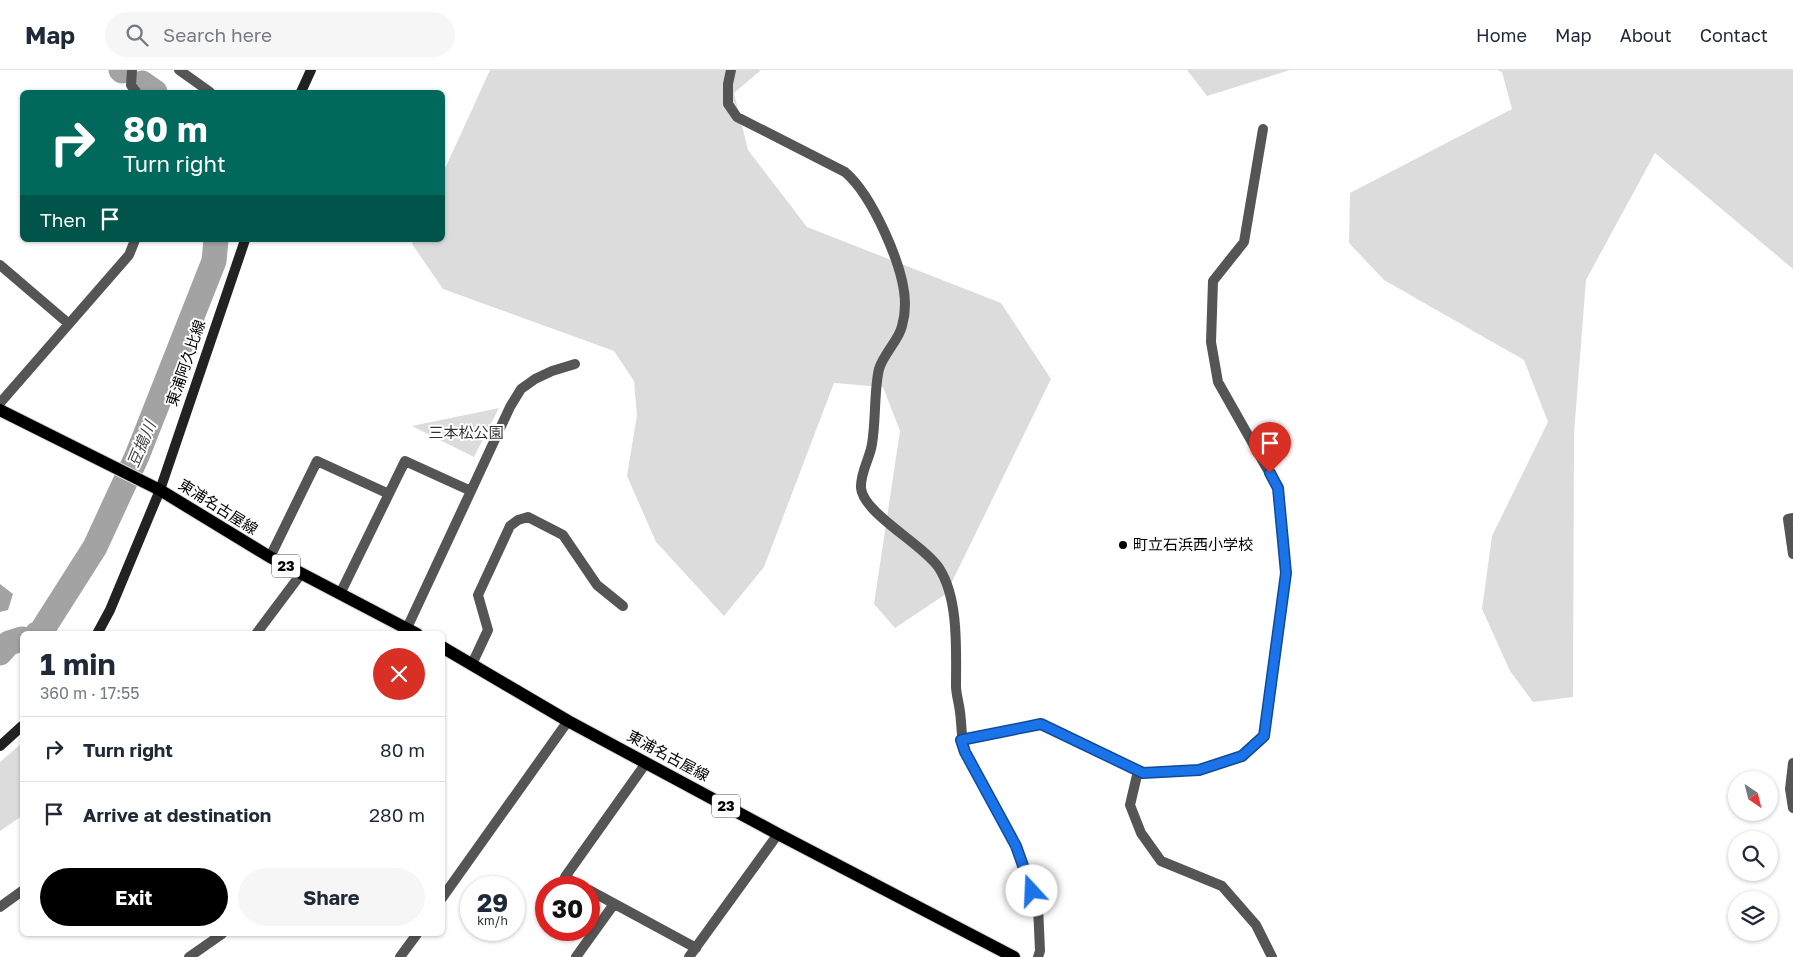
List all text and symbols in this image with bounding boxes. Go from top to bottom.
search box [105,12,455,57]
text: Map [25,20,75,49]
icon: search [123,21,151,49]
text: Search here [163,23,272,46]
text: Home [1476,24,1527,46]
text: Map [1555,24,1592,46]
text: About [1620,24,1672,46]
text: Contact [1700,24,1768,46]
text: 80 m [123,108,208,150]
icon: right [40,110,105,175]
text: Turn right [123,150,226,177]
icon: arrive [96,205,124,233]
text: Then [40,208,86,231]
street label: 東浦阿久比線 [162,317,208,408]
water label: 豆搗川 [122,416,160,470]
pin [1249,422,1291,473]
park label: 三本松公園 [428,423,504,441]
icon: arrive [1256,429,1284,457]
street label: 東浦名古屋線 [176,475,261,538]
place label: 町立石浜西小学校 [1133,535,1253,553]
marker: 町立石浜西小学校 [1117,539,1129,551]
road number: 23 [272,554,300,578]
text: 1 min [40,646,116,682]
button: close [373,648,425,700]
text: 360 m · 17:55 [40,683,140,703]
street label: 東浦名古屋線 [625,726,712,784]
icon: right [40,735,68,763]
text: Turn right [83,738,173,761]
text: 80 m [380,738,425,761]
north arrow [1728,771,1778,821]
map controls [1728,771,1778,941]
road number: 23 [712,794,740,818]
icon: arrive [40,800,68,828]
text: Arrive at destination [83,803,271,826]
text: 280 m [369,803,425,826]
button: search [1728,831,1778,881]
position arrow [1005,864,1057,916]
button: Exit [40,868,228,926]
button: Share [238,868,425,926]
speed limit sign: 30 [535,876,600,941]
text: 29 [477,887,508,918]
button: layers [1728,891,1778,941]
text: km/h [477,913,508,928]

